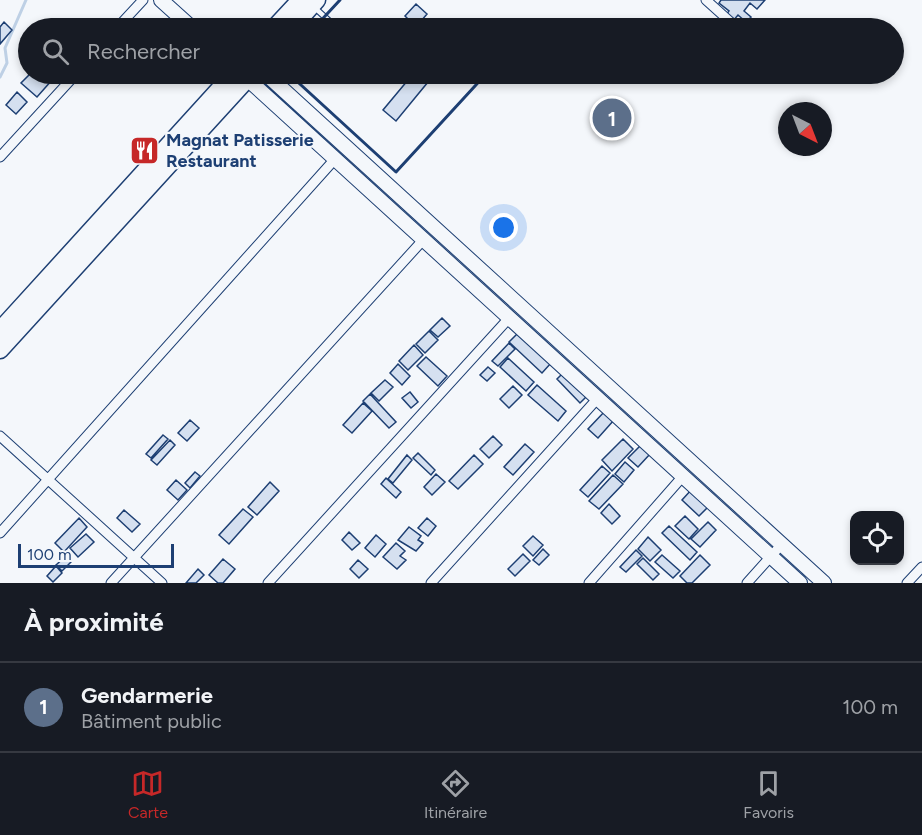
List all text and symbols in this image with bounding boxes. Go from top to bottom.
search box [18,18,904,84]
icon: search [39,35,72,68]
text: Rechercher [87,38,200,65]
pin: 1 [592,96,632,140]
north arrow [778,102,832,156]
place label: Magnat Patisserie Restaurant [166,129,314,172]
restaurant icon: Magnat Patisserie Restaurant [129,134,161,166]
your location [489,213,518,242]
map controls [850,511,904,565]
button: locate [850,511,904,565]
scale bar [18,541,174,568]
text: 100 m [27,545,72,564]
text: À proximité [24,606,164,638]
text: Gendarmerie [81,682,213,709]
text: 1 [39,695,48,719]
text: 100 m [842,695,898,719]
text: Bâtiment public [81,709,222,733]
tab: Carte [128,767,168,822]
tab: Itinéraire [424,767,487,822]
tab: Favoris [743,767,794,822]

